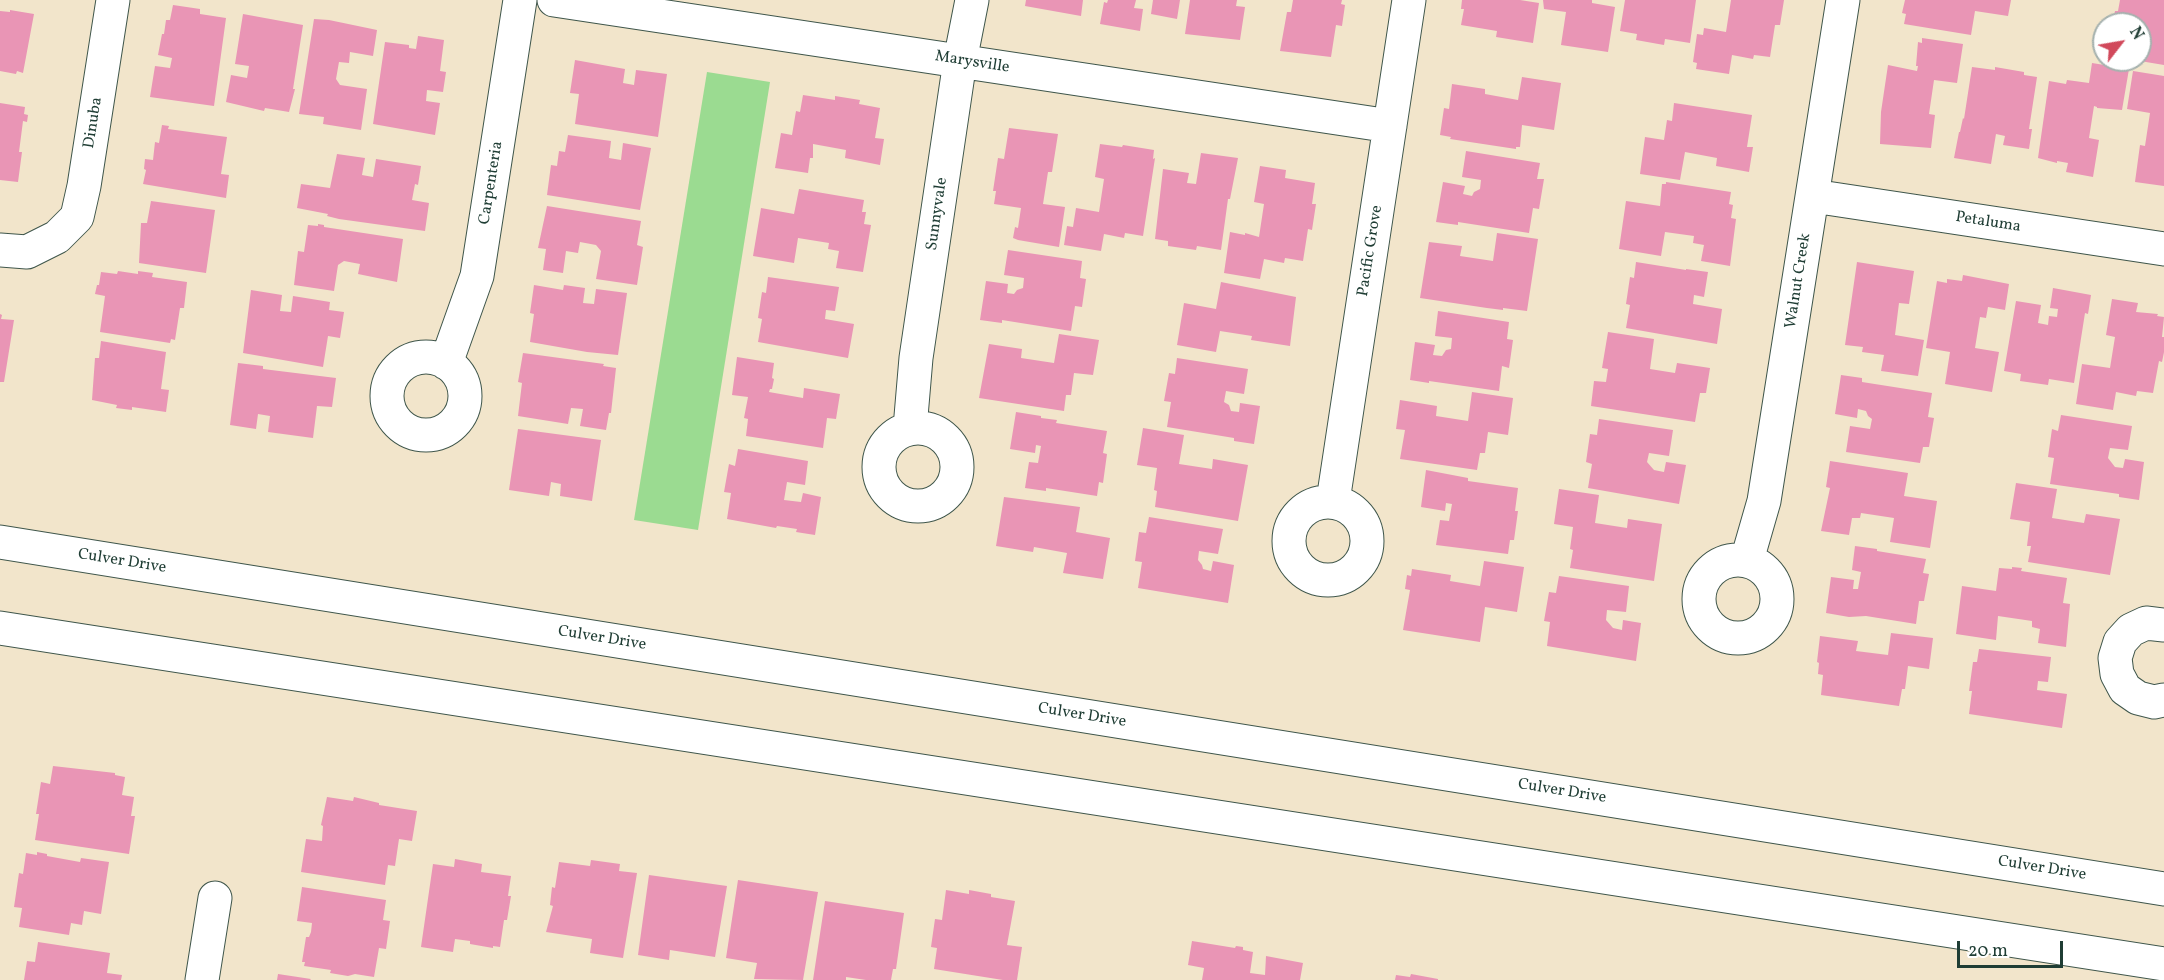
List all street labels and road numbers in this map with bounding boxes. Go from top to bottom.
street label: Marysville [933,48,1011,78]
street label: Dinuba [80,96,108,150]
street label: Carpenteria [476,140,508,226]
street label: Sunnyvale [923,176,953,252]
street label: Pacific Grove [1354,204,1388,298]
street label: Petaluma [1954,208,2022,238]
street label: Walnut Creek [1782,232,1816,330]
street label: Culver Drive [76,546,168,578]
street label: Culver Drive [556,623,648,655]
street label: Culver Drive [1036,700,1128,732]
street label: Culver Drive [1516,776,1608,808]
street label: Culver Drive [1996,853,2088,885]

